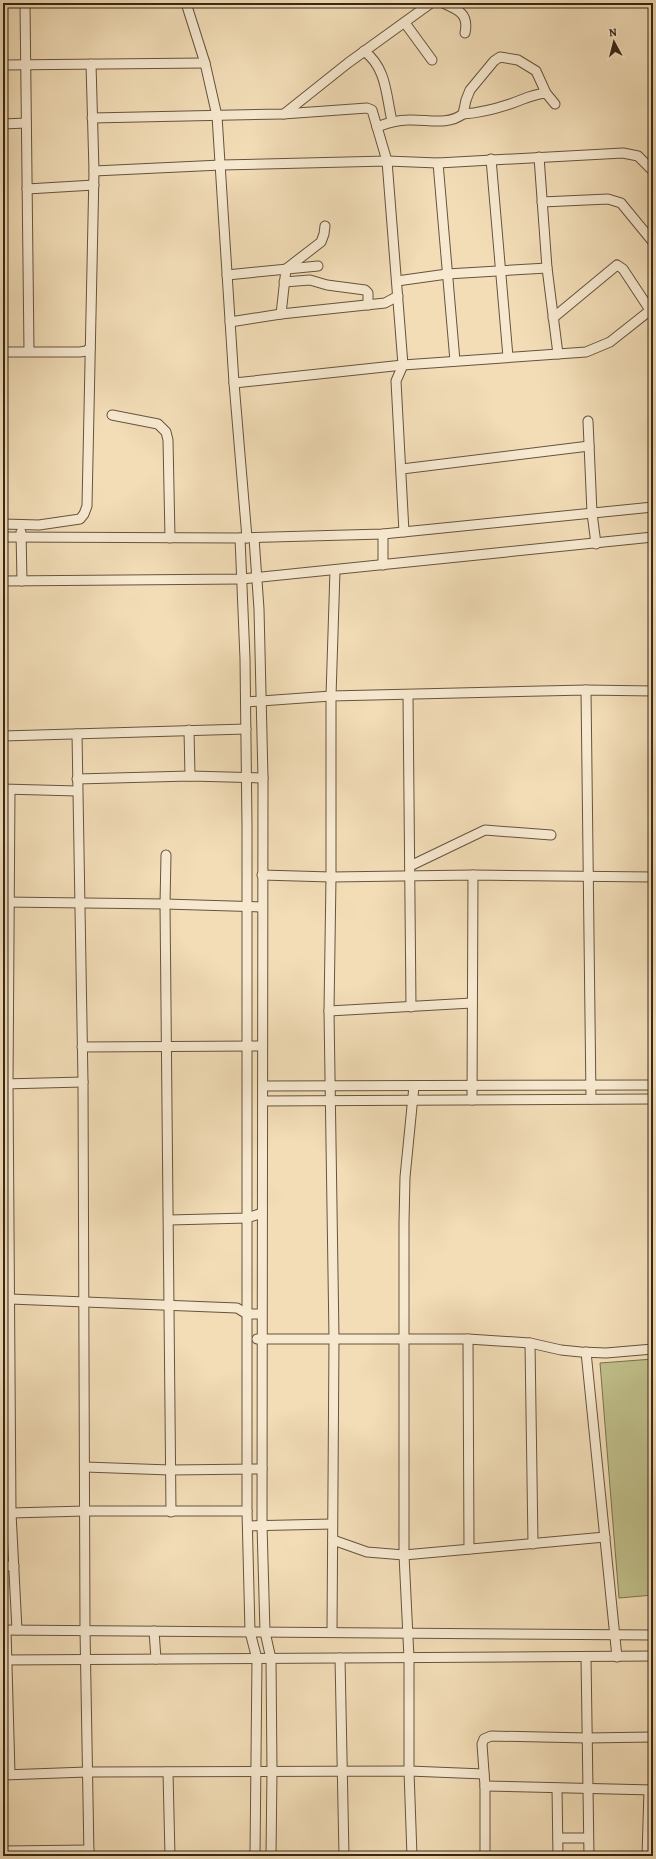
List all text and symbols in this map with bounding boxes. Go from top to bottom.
north arrow [594,22,634,62]
text: N [608,25,618,41]

